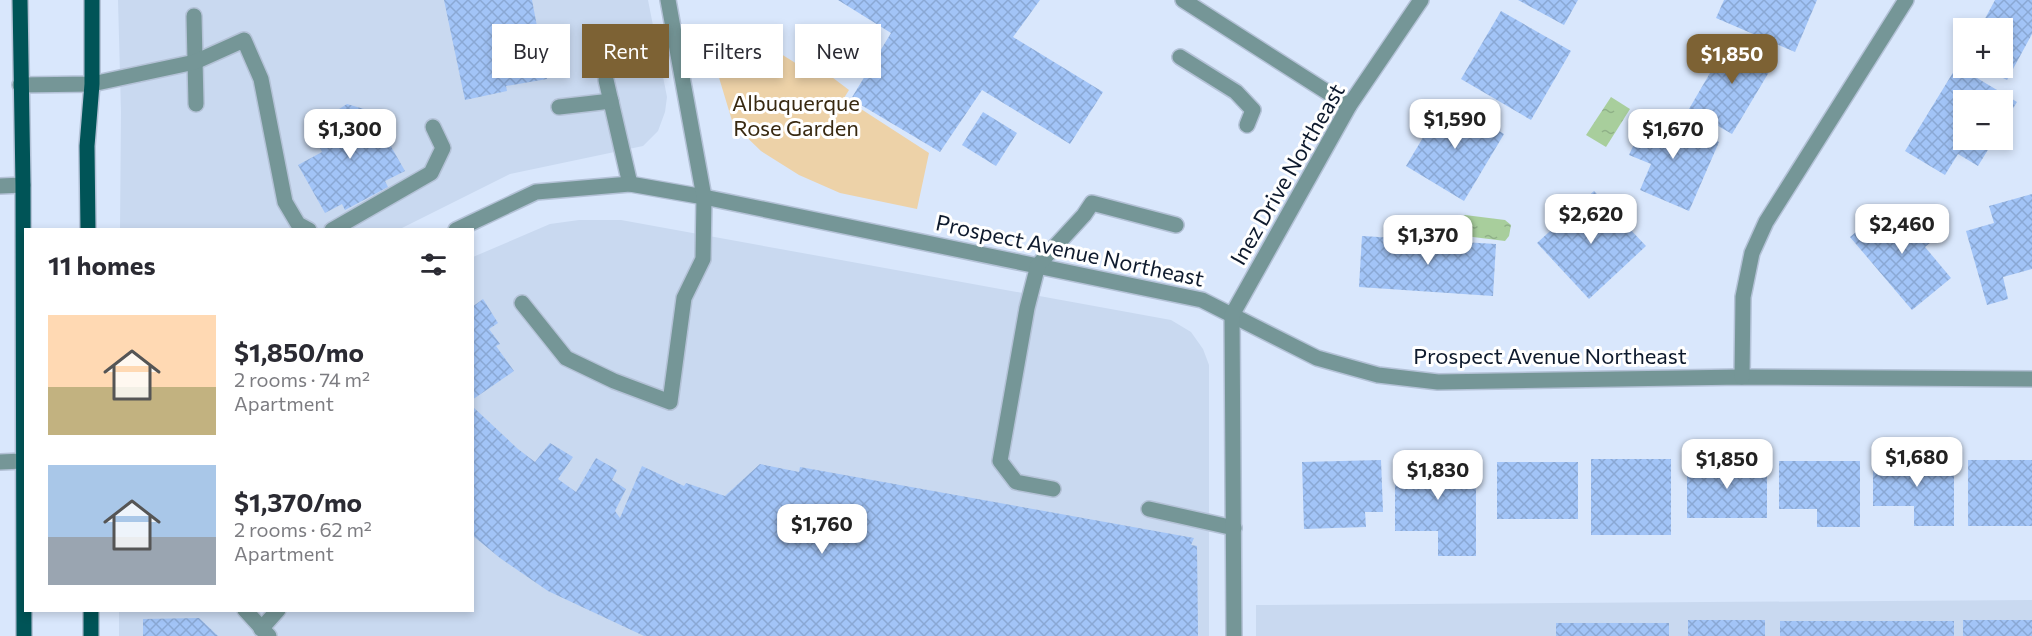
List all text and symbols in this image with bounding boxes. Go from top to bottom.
map controls [1953,18,2013,150]
button: + [1953,18,2013,78]
chip: Buy [492,24,570,78]
chip: Rent [582,24,669,78]
chip: Filters [681,24,783,78]
chip: New [795,24,881,78]
pin: $1,850 [1683,34,1781,85]
text: $1,850 [1701,41,1763,65]
street label: Inez Drive Northeast [1224,78,1350,270]
park label: Albuquerque Rose Garden [732,89,860,141]
button: − [1953,90,2013,150]
pin: $1,590 [1406,99,1504,150]
text: $1,590 [1424,106,1486,130]
pin: $1,300 [301,109,399,160]
pin: $1,670 [1624,109,1722,160]
text: $1,300 [318,116,382,140]
text: $1,670 [1642,116,1704,140]
pin: $2,620 [1542,194,1640,245]
text: $2,620 [1559,201,1623,225]
pin: $2,460 [1853,204,1951,255]
street label: Prospect Avenue Northeast [933,208,1207,292]
text: $2,460 [1869,211,1935,235]
pin: $1,370 [1379,215,1477,266]
text: $1,370 [1397,222,1459,246]
icon: filters [417,248,450,281]
text: 11 homes [48,249,156,280]
text: $1,850/mo [234,336,364,367]
icon: home [96,339,168,411]
street label: Prospect Avenue Northeast [1413,342,1687,369]
text: 2 rooms · 74 m² [234,367,370,391]
text: Apartment [234,391,334,415]
pin: $1,680 [1868,437,1966,488]
pin: $1,850 [1678,439,1776,490]
text: $1,680 [1885,444,1949,468]
text: $1,850 [1696,446,1758,470]
pin: $1,830 [1389,450,1487,501]
text: $1,830 [1407,457,1469,481]
text: $1,370/mo [234,486,362,517]
icon: home [96,489,168,561]
pin: $1,760 [773,504,871,555]
text: $1,760 [791,511,853,535]
text: 2 rooms · 62 m² [234,517,372,541]
text: Apartment [234,541,334,565]

